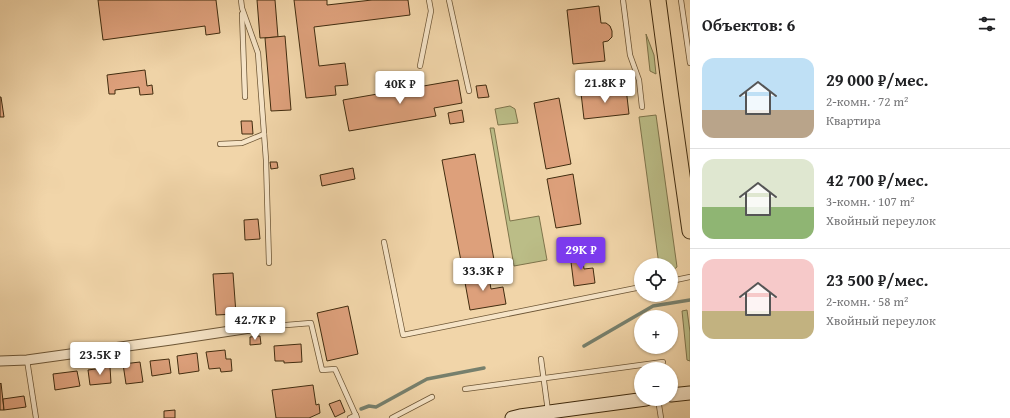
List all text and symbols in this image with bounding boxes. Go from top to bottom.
text: Объектов: 6 [702,12,795,37]
icon: filters [976,13,998,35]
text: 29 000 ₽/мес. [826,67,928,92]
pin: 21.8K ₽ [568,70,642,104]
pin: 40K ₽ [372,71,428,105]
text: 21.8K ₽ [584,73,626,92]
text: 40K ₽ [384,74,416,93]
icon: home [734,74,782,122]
text: 2-комн. · 72 m² [826,92,908,111]
text: Квартира [826,111,881,130]
text: 42 700 ₽/мес. [826,167,928,192]
icon: home [734,175,782,223]
text: 3-комн. · 107 m² [826,192,915,211]
text: Хвойный переулок [826,211,936,230]
pin: 29K ₽ [553,237,609,271]
text: 29K ₽ [565,240,597,259]
pin: 33.3K ₽ [446,258,520,292]
map controls [634,258,678,406]
button: locate [634,258,678,302]
text: 33.3K ₽ [462,261,504,280]
text: 23 500 ₽/мес. [826,267,928,292]
icon: home [734,275,782,323]
text: 2-комн. · 58 m² [826,292,908,311]
pin: 42.7K ₽ [218,307,292,341]
text: 42.7K ₽ [234,310,276,329]
button: + [634,310,678,354]
text: Хвойный переулок [826,311,936,330]
pin: 23.5K ₽ [63,342,137,376]
text: 23.5K ₽ [79,345,121,364]
button: − [634,362,678,406]

